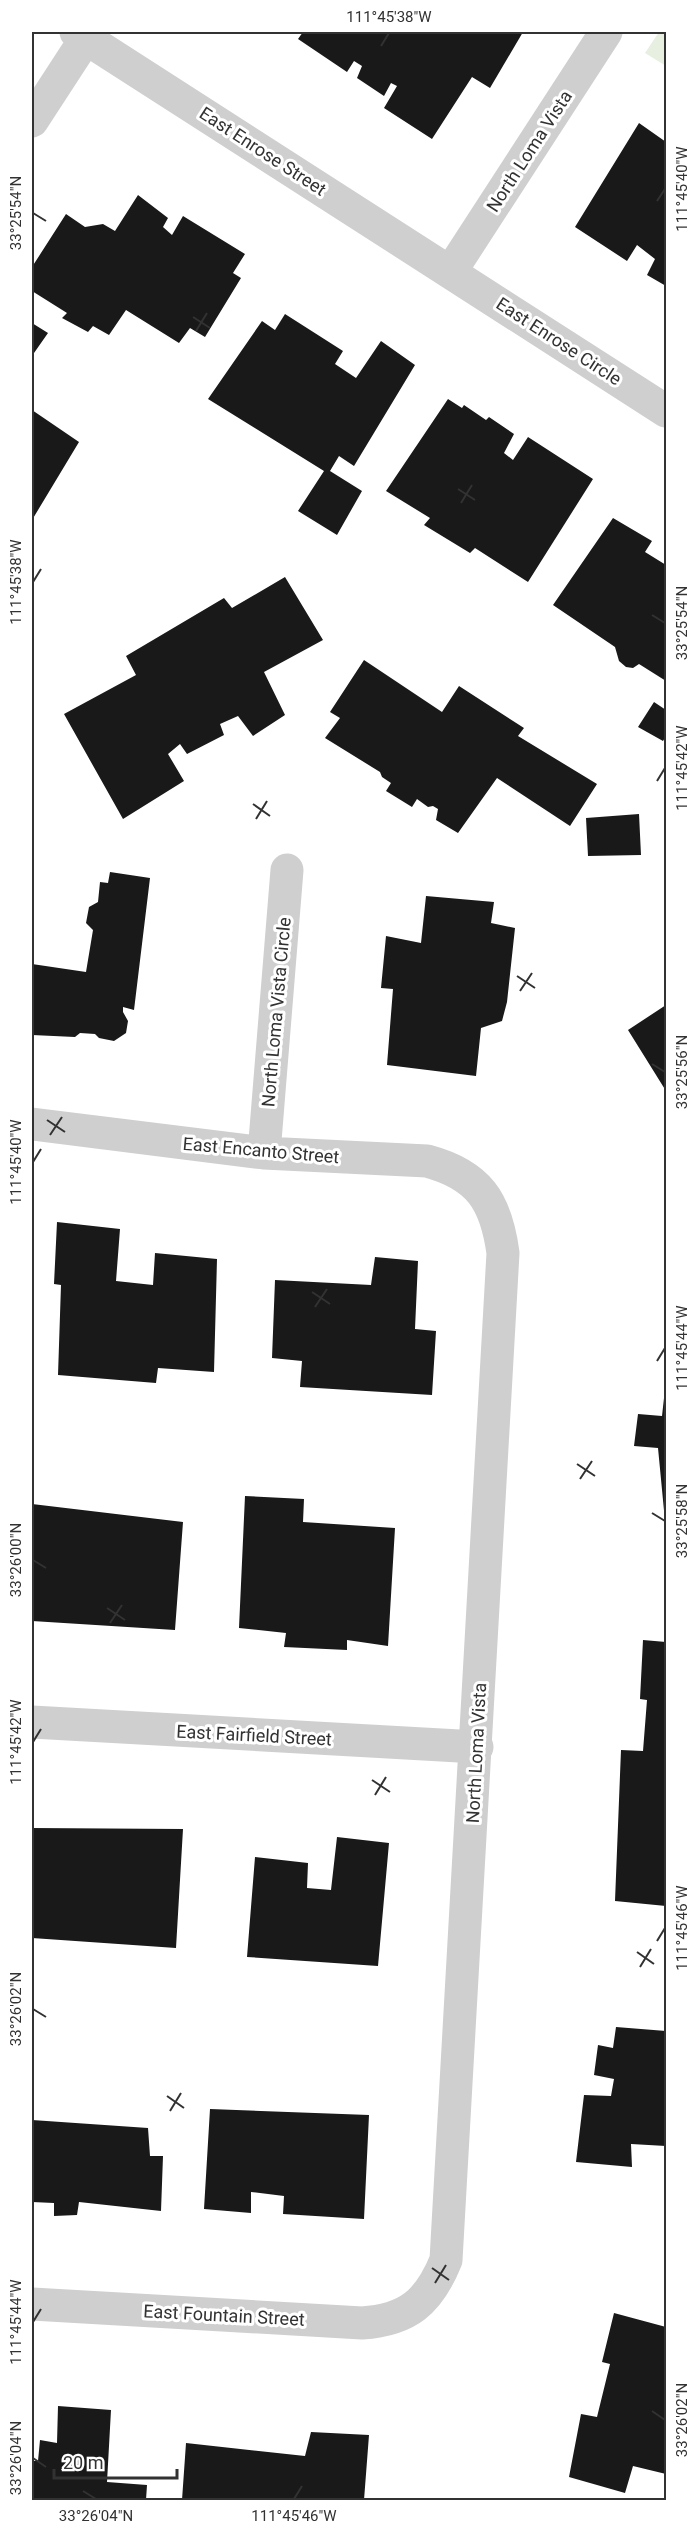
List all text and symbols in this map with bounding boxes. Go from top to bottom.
text: 111°45'38"W [346,8,432,26]
street label: North Loma Vista [482,86,576,216]
street label: East Enrose Street [196,102,330,200]
text: 111°45'40"W [673,146,691,232]
text: 33°25'54"N [7,176,25,250]
street label: East Enrose Circle [493,293,625,389]
text: 111°45'38"W [7,539,25,625]
text: 33°25'54"N [673,586,691,660]
text: 111°45'42"W [673,725,691,811]
street label: North Loma Vista Circle [257,916,295,1108]
text: 33°25'56"N [673,1035,691,1109]
text: 111°45'40"W [7,1119,25,1205]
street label: East Encanto Street [182,1133,340,1167]
text: 111°45'44"W [673,1305,691,1391]
text: 33°25'58"N [673,1484,691,1558]
text: 33°26'00"N [7,1523,25,1597]
street label: North Loma Vista [462,1682,490,1824]
text: 111°45'42"W [7,1699,25,1785]
street label: East Fairfield Street [176,1720,332,1750]
text: 111°45'46"W [673,1885,691,1971]
text: 33°26'02"N [7,1972,25,2046]
text: 111°45'44"W [7,2279,25,2365]
street label: East Fountain Street [143,2300,305,2330]
text: 33°26'02"N [673,2383,691,2457]
text: 33°26'04"N [7,2421,25,2495]
scale bar [54,2442,177,2480]
text: 20 m [63,2452,103,2473]
text: 33°26'04"N [59,2507,133,2525]
text: 111°45'46"W [251,2507,337,2525]

